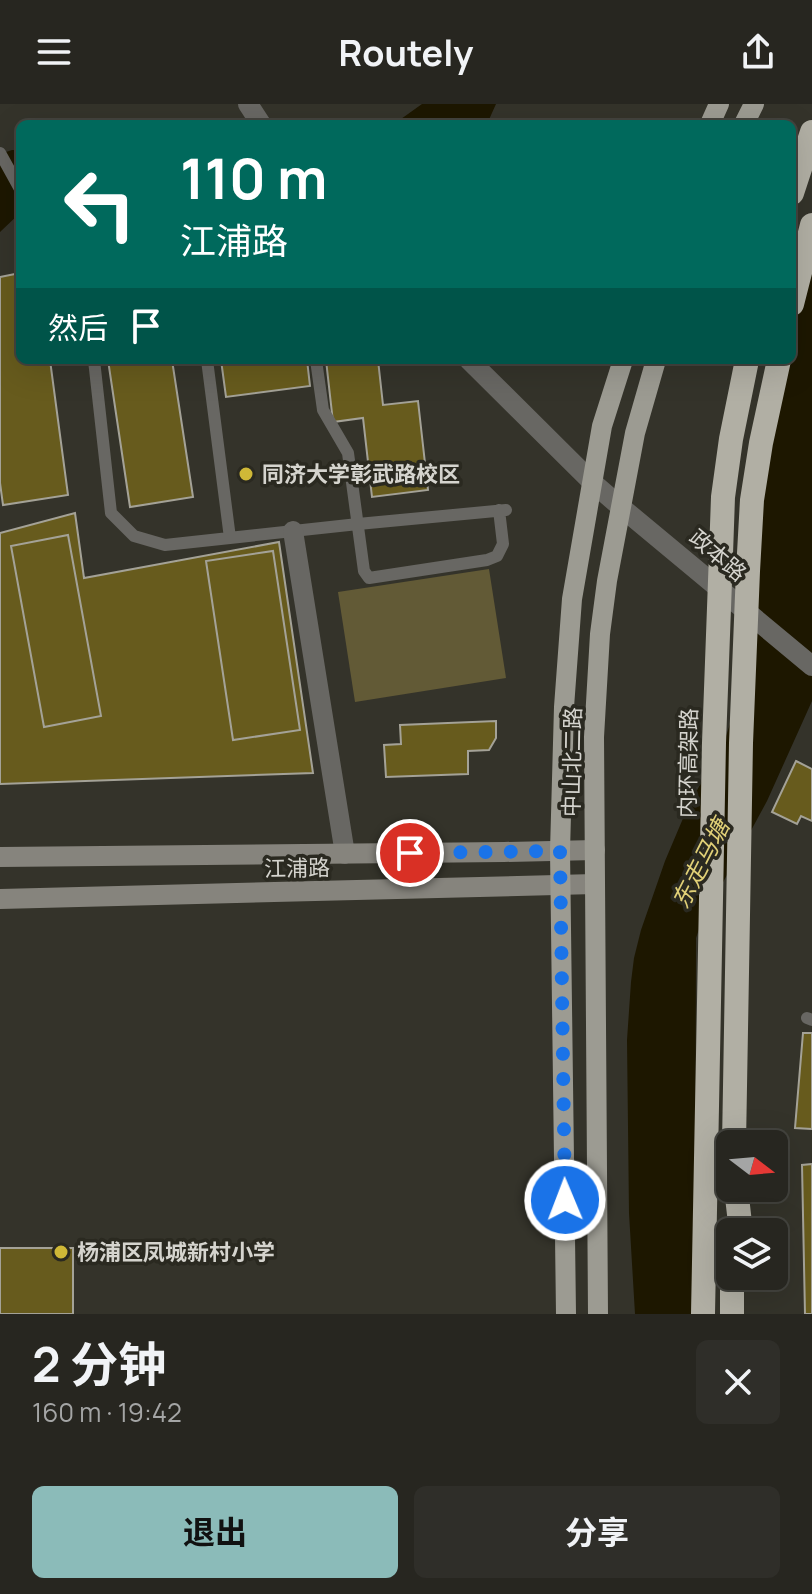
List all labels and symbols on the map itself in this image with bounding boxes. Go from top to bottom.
place label: 同济大学彰武路校区 [262,459,460,489]
marker: 同济大学彰武路校区 [237,465,255,483]
street label: 政本路 [683,522,753,588]
street label: 中山北二路 [556,707,588,817]
street label: 内环高架路 [672,708,704,818]
water label: 东走马塘 [663,809,738,914]
pin [376,819,444,887]
street label: 江浦路 [264,852,330,884]
north arrow [716,1130,788,1202]
position arrow [523,1158,607,1242]
place label: 杨浦区凤城新村小学 [77,1237,275,1267]
marker: 杨浦区凤城新村小学 [52,1243,70,1261]

